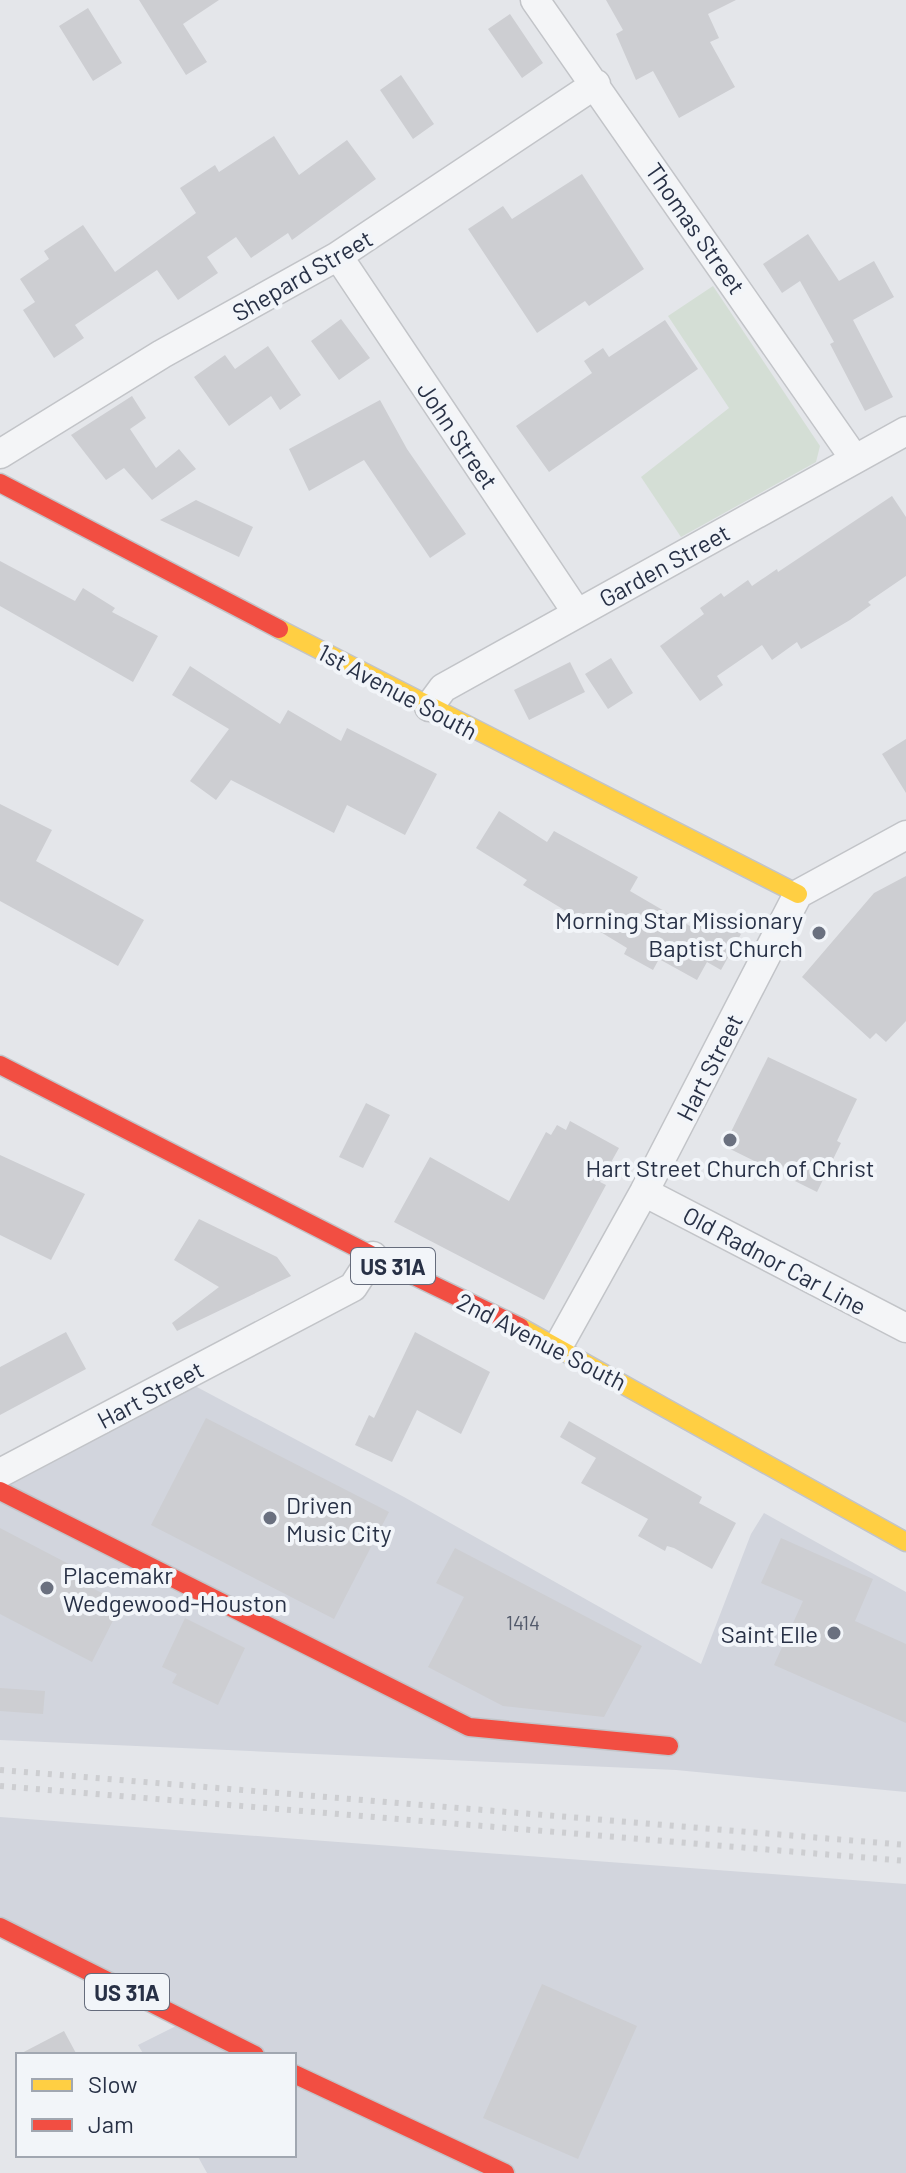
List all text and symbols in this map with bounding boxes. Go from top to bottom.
street label: Thomas Street [640,157,752,299]
street label: Shepard Street [227,223,377,327]
street label: John Street [412,376,504,494]
street label: Garden Street [594,517,734,613]
street label: 1st Avenue South [313,637,483,745]
place label: Morning Star Missionary Baptist Church [555,905,803,962]
marker: Morning Star Missionary Baptist Church [810,924,828,942]
street label: Hart Street [670,1009,748,1125]
marker: Hart Street Church of Christ [721,1131,739,1149]
place label: Hart Street Church of Christ [586,1153,874,1182]
street label: Old Radnor Car Line [678,1199,872,1321]
road number: US 31A [351,1248,435,1284]
street label: 2nd Avenue South [452,1286,632,1396]
street label: Hart Street [92,1354,208,1434]
place label: Driven Music City [286,1490,391,1547]
marker: Driven Music City [261,1509,279,1527]
place label: Placemakr Wedgewood-Houston [63,1560,287,1617]
marker: Placemakr Wedgewood-Houston [38,1579,56,1597]
house number: 1414 [506,1610,540,1634]
place label: Saint Elle [721,1619,818,1648]
marker: Saint Elle [825,1624,843,1642]
road number: US 31A [85,1974,169,2010]
legend [16,2053,296,2157]
text: Slow [88,2069,137,2098]
text: Jam [88,2109,134,2138]

